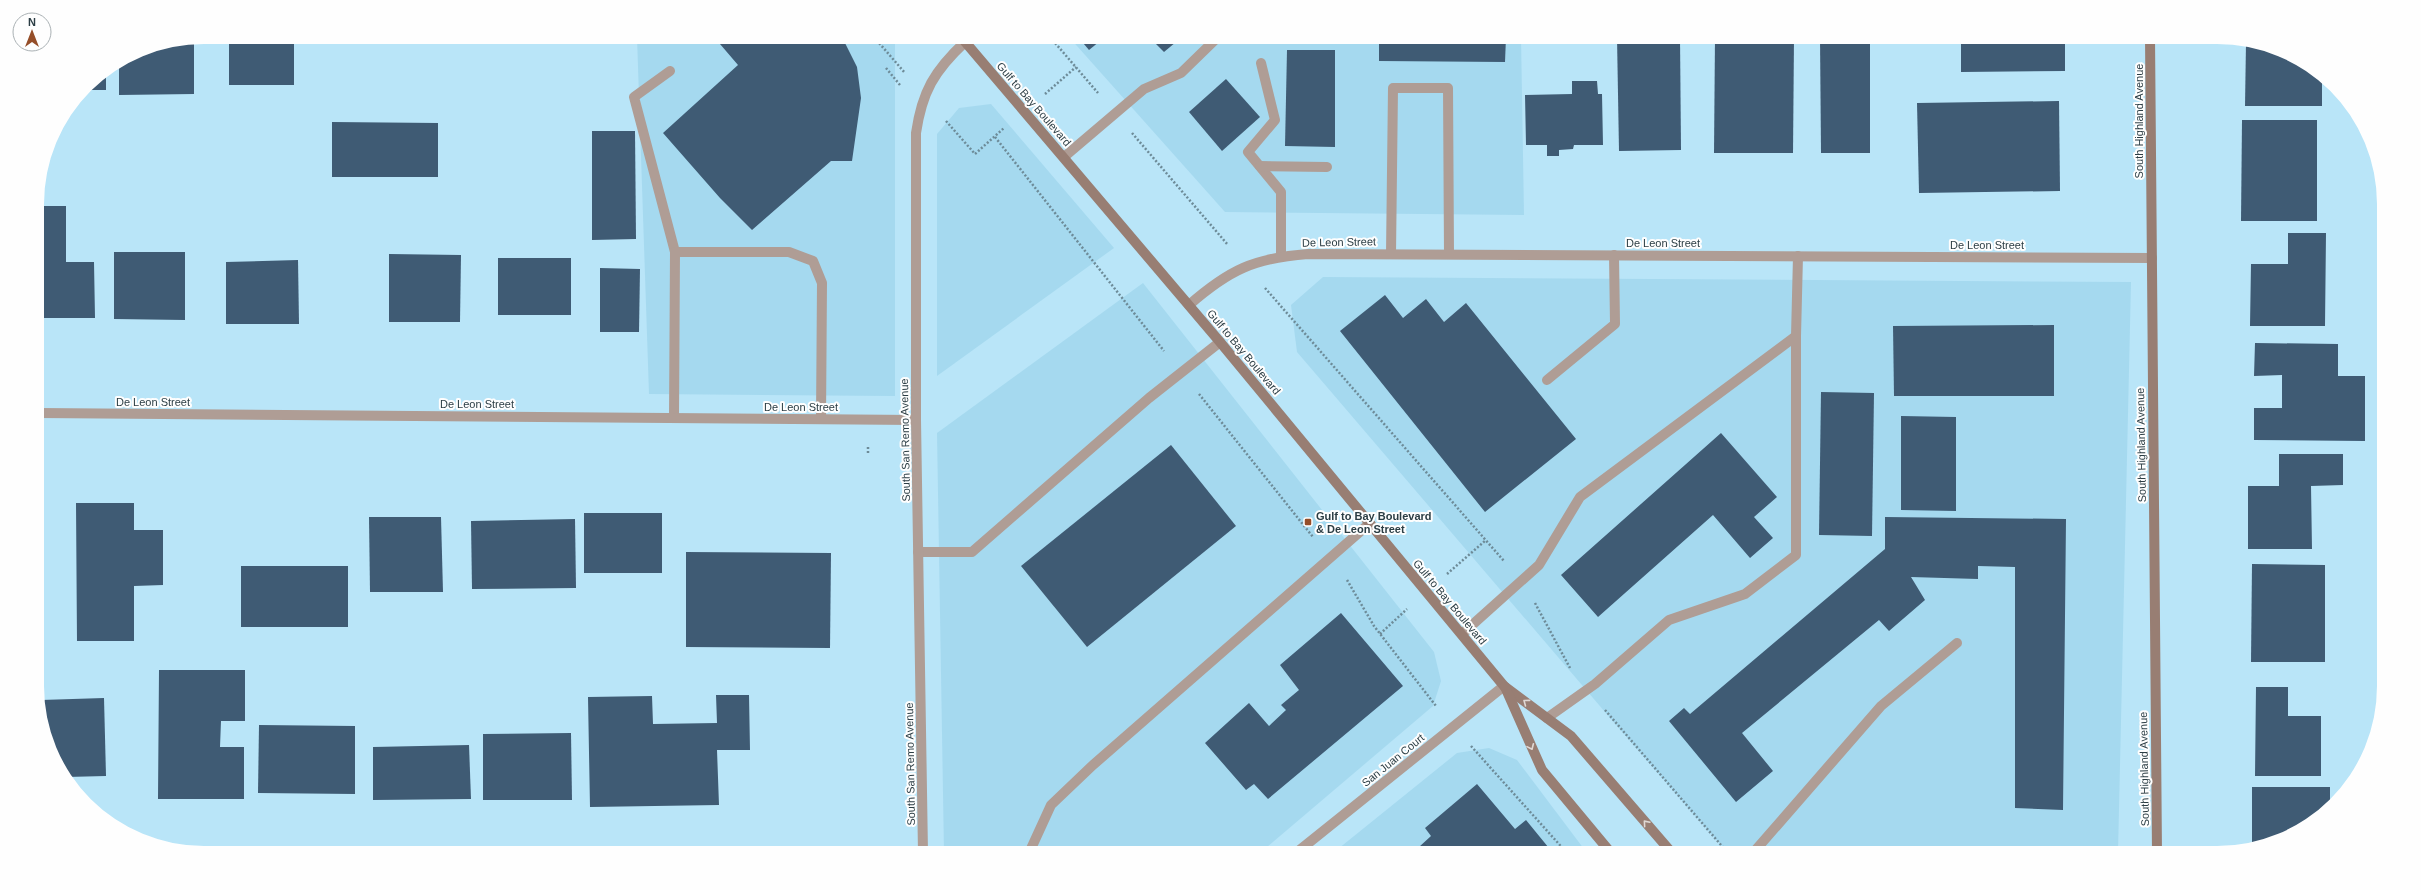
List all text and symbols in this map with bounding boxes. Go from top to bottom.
north arrow [12,12,52,52]
text: N [28,16,36,28]
street label: Gulf to Bay Boulevard [994,60,1074,148]
street label: South Highland Avenue [2133,64,2145,178]
street label: De Leon Street [1302,235,1376,249]
street label: De Leon Street [1626,237,1700,249]
street label: De Leon Street [1950,239,2024,251]
street label: Gulf to Bay Boulevard [1205,307,1283,397]
street label: South San Remo Avenue [898,378,912,502]
street label: South Highland Avenue [2134,388,2148,502]
street label: De Leon Street [116,396,190,408]
street label: De Leon Street [440,398,514,410]
street label: De Leon Street [764,401,838,413]
place label: Gulf to Bay Boulevard & De Leon Street [1316,510,1432,535]
marker: Gulf to Bay Boulevard & De Leon Street [1303,517,1313,527]
street label: Gulf to Bay Boulevard [1411,557,1489,647]
one-way arrow [1523,700,1530,707]
street label: South San Remo Avenue [903,702,917,826]
street label: South Highland Avenue [2137,712,2151,826]
street label: San Juan Court [1360,731,1426,789]
one-way arrow [1526,742,1534,750]
one-way arrow [1644,821,1651,828]

